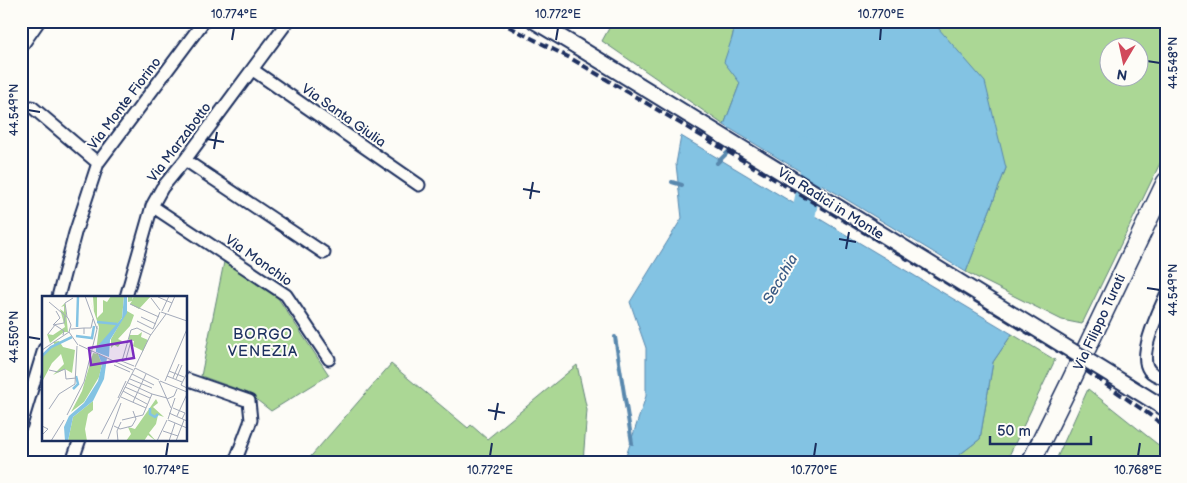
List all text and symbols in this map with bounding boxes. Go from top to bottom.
text: 10.774°E [211,7,257,22]
text: 10.772°E [535,7,581,22]
text: 10.770°E [858,7,904,22]
text: 44.548°N [1166,37,1181,89]
north arrow [1100,38,1150,88]
street label: Via Monte Fiorino [84,54,165,153]
text: N [1116,65,1129,84]
street label: Via Santa Giulia [298,80,389,151]
text: 44.549°N [7,84,22,136]
street label: Via Marzabotto [144,99,215,185]
street label: Via Radici in Monte [774,164,887,243]
street label: Via Monchio [222,231,296,290]
water label: Secchia [759,251,802,308]
text: 44.549°N [1166,264,1181,316]
street label: Via Filippo Turati [1070,271,1129,373]
inset map [42,296,188,440]
text: 44.550°N [7,311,22,363]
district label: BORGO VENEZIA [228,325,298,361]
scale bar [990,413,1091,445]
text: 50 m [997,422,1031,441]
text: 10.774°E [143,463,189,478]
text: 10.772°E [467,463,513,478]
text: 10.770°E [791,463,837,478]
text: 10.768°E [1114,463,1162,478]

